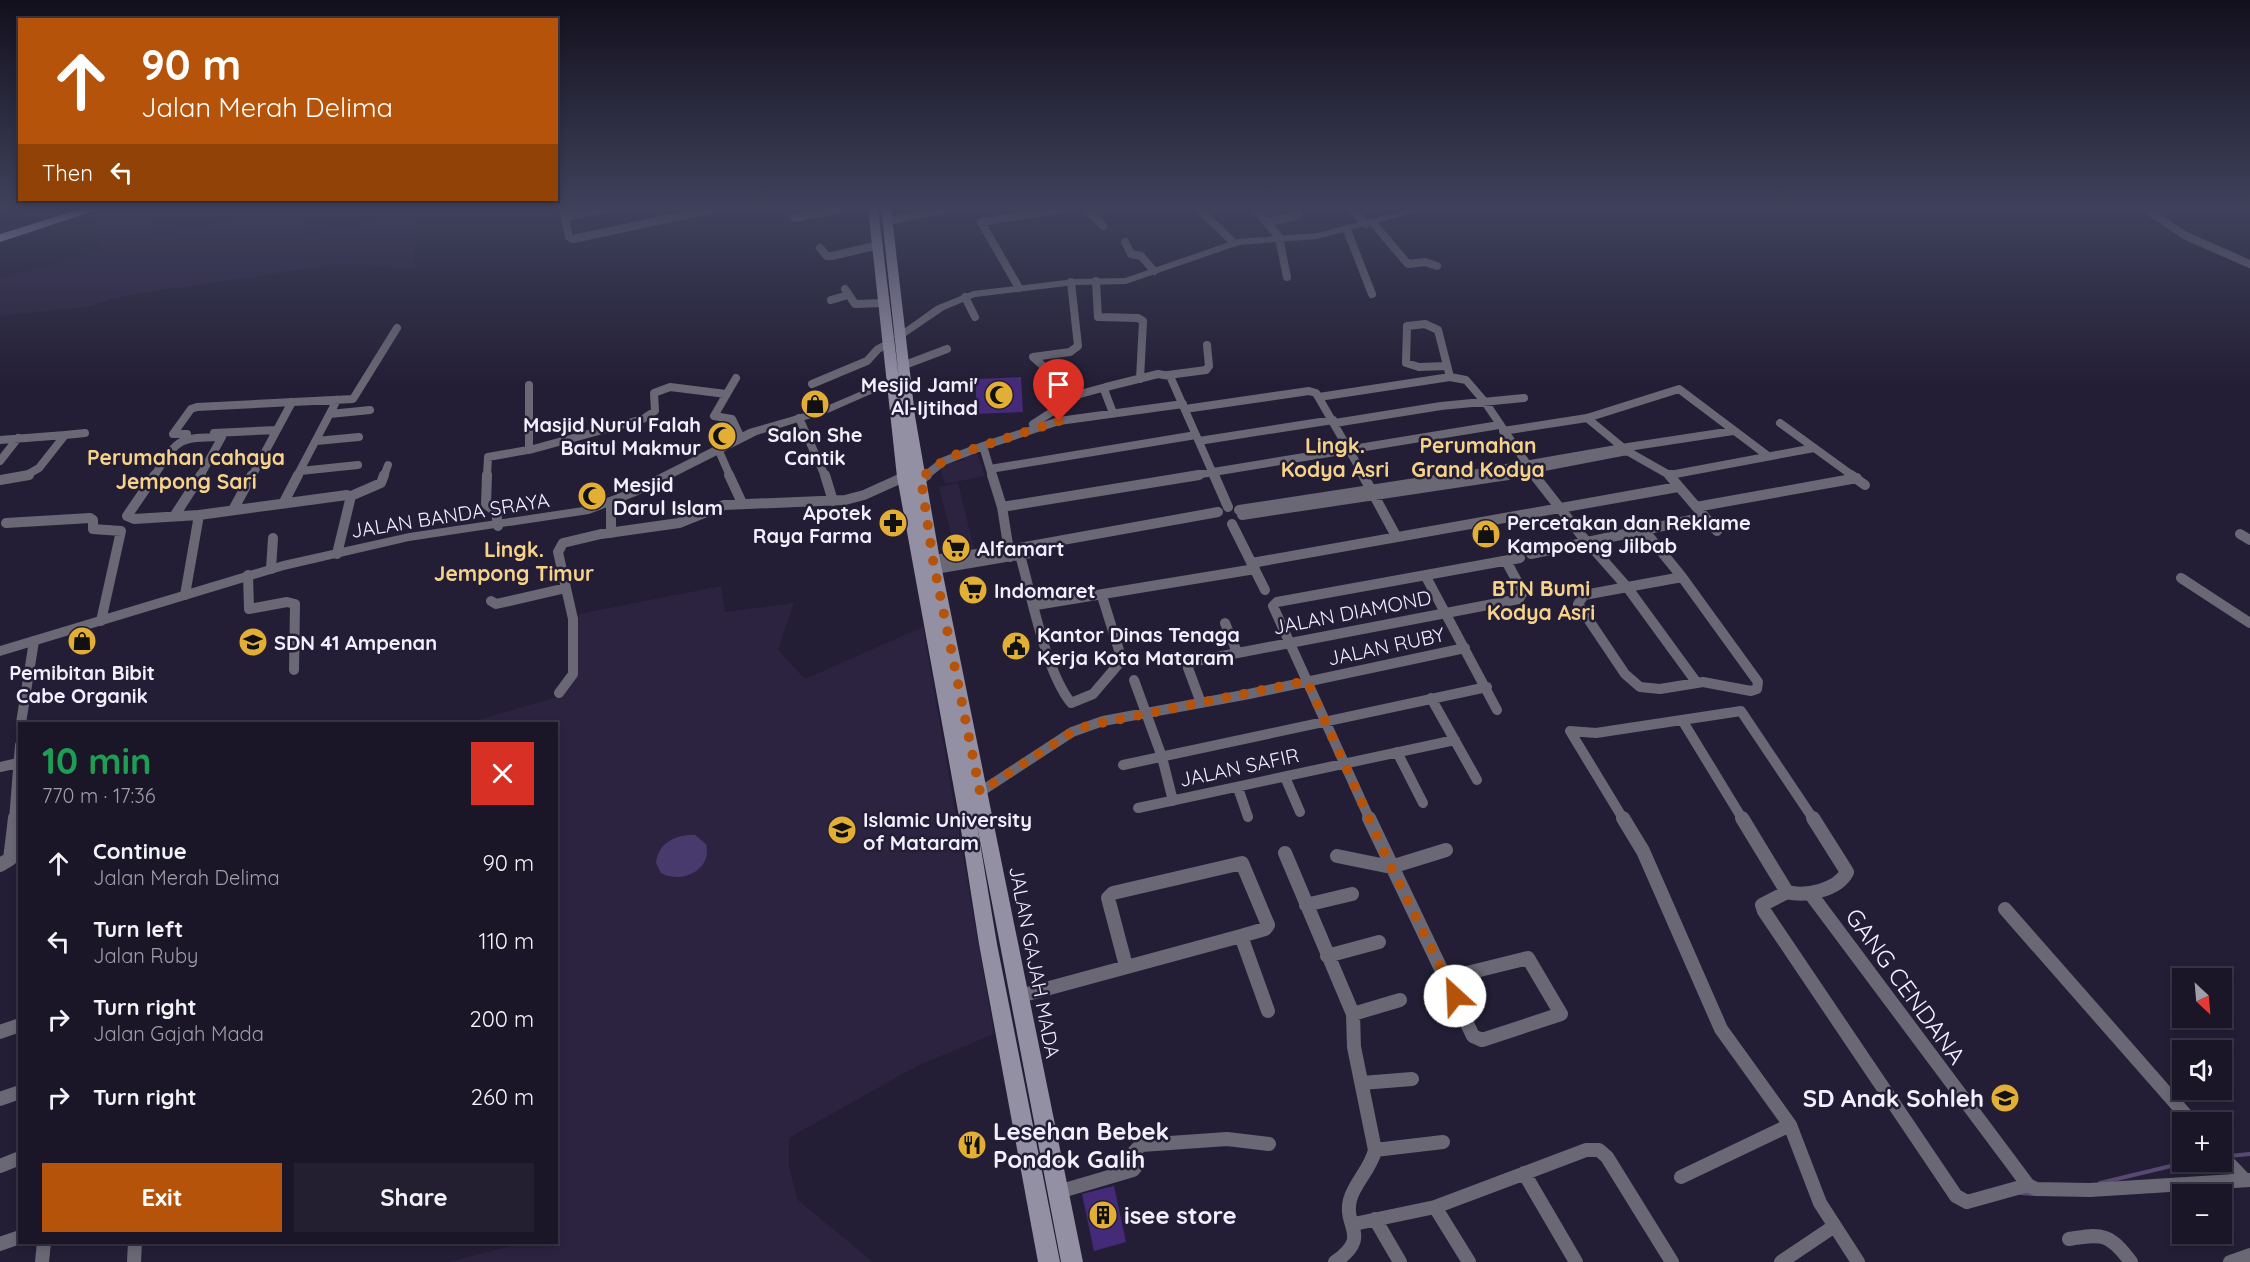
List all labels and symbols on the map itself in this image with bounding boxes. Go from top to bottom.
pin [1033,359,1084,421]
place label: Mesjid Jami' Al-Ijtihad [861,372,978,420]
mosque icon: Mesjid Jami' Al-Ijtihad [983,379,1015,411]
shop icon: Salon She Cantik [799,388,831,420]
place label: Masjid Nurul Falah Baitul Makmur [523,412,701,460]
mosque icon: Masjid Nurul Falah Baitul Makmur [706,420,738,452]
place label: Salon She Cantik [767,422,863,470]
district label: Lingk. Kodya Asri [1281,432,1389,482]
district label: Perumahan Grand Kodya [1411,432,1545,482]
district label: Perumahan cahaya Jempong Sari [87,444,285,494]
place label: Mesjid Darul Islam [613,472,723,520]
mosque icon: Mesjid Darul Islam [576,480,608,512]
street label: JALAN BANDA SRAYA [349,487,551,543]
place label: Apotek Raya Farma [753,500,872,548]
pharmacy icon: Apotek Raya Farma [877,507,909,539]
place label: Percetakan dan Reklame Kampoeng Jilbab [1507,510,1751,558]
shop icon: Percetakan dan Reklame Kampoeng Jilbab [1470,518,1502,550]
supermarket icon: Alfamart [940,532,972,564]
district label: Lingk. Jempong Timur [434,536,594,586]
place label: Alfamart [977,536,1064,561]
supermarket icon: Indomaret [957,574,989,606]
district label: BTN Bumi Kodya Asri [1487,575,1595,625]
place label: Indomaret [994,578,1096,603]
street label: JALAN DIAMOND [1271,584,1433,640]
street label: JALAN RUBY [1325,621,1447,671]
place label: Kantor Dinas Tenaga Kerja Kota Mataram [1037,622,1240,670]
shop icon: Pemibitan Bibit Cabe Organik [66,625,98,657]
school or university icon: SDN 41 Ampenan [237,626,269,658]
place label: SDN 41 Ampenan [274,630,437,655]
public building icon: Kantor Dinas Tenaga Kerja Kota Mataram [1000,630,1032,662]
place label: Pemibitan Bibit Cabe Organik [9,660,155,708]
street label: JALAN SAFIR [1177,742,1301,792]
place label: Islamic University of Mataram [863,807,1032,855]
school or university icon: Islamic University of Mataram [826,814,858,846]
street label: JALAN GAJAH MADA [1004,864,1066,1060]
street label: GANG CENDANA [1839,902,1973,1070]
position arrow [1423,964,1487,1028]
north arrow [2172,968,2232,1028]
school or university icon: SD Anak Sohleh [1989,1082,2021,1114]
place label: SD Anak Sohleh [1803,1083,1984,1113]
place label: Lesehan Bebek Pondok Galih [993,1116,1169,1174]
restaurant icon: Lesehan Bebek Pondok Galih [956,1129,988,1161]
building icon: isee store [1087,1199,1119,1231]
place label: isee store [1124,1200,1237,1230]

